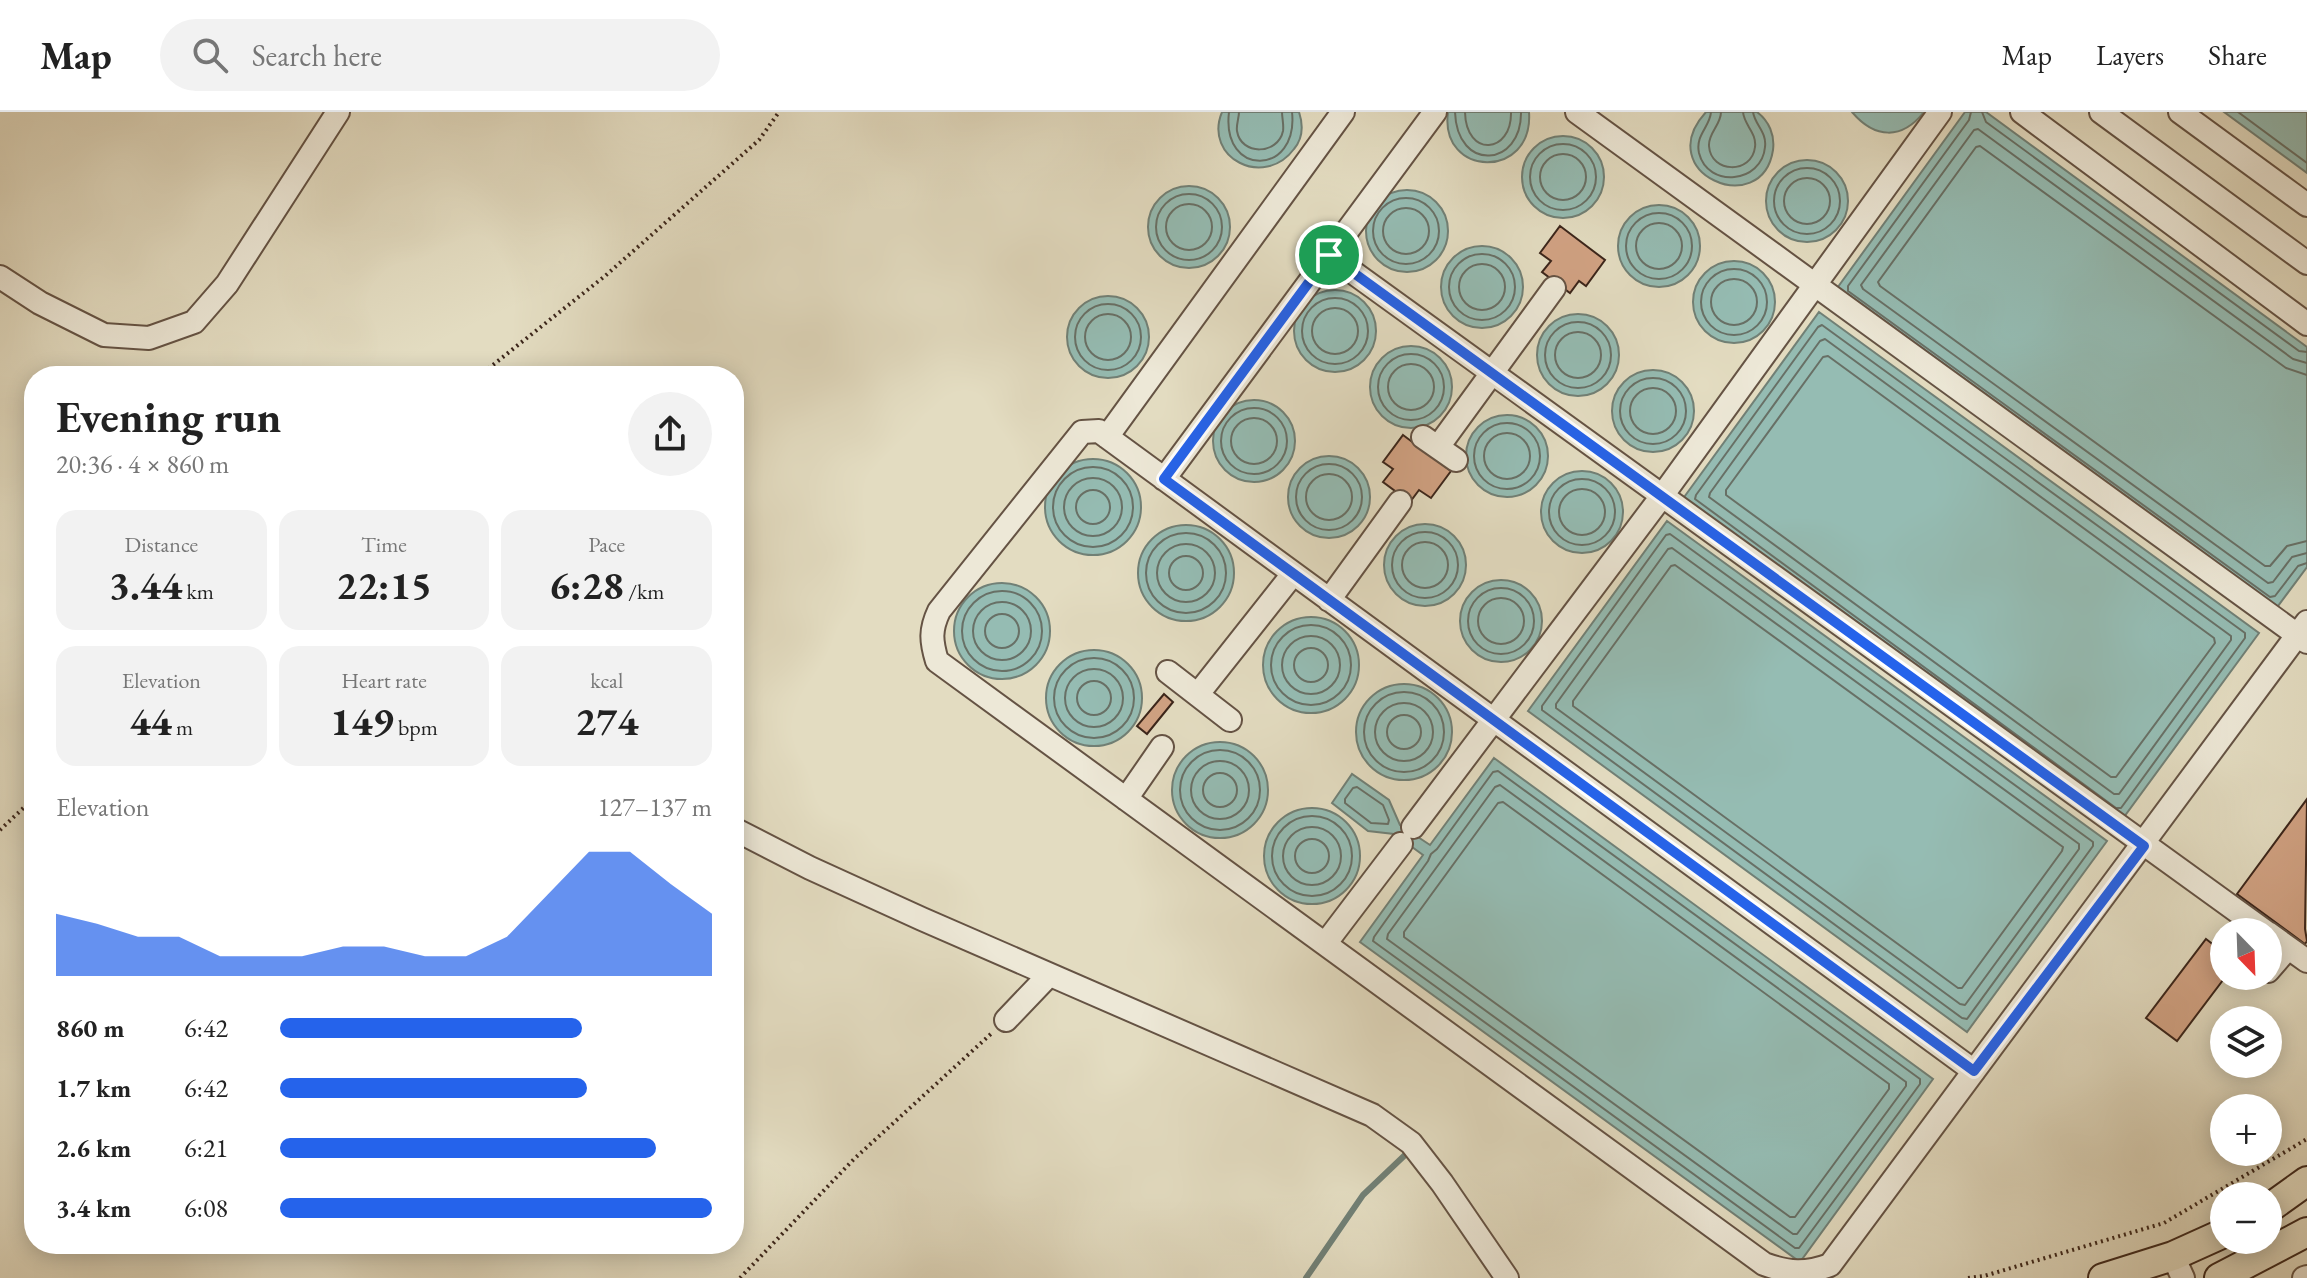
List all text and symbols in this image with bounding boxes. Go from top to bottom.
search box [160,19,720,91]
text: Map [40,31,112,80]
icon: search [188,33,232,77]
text: Search here [252,36,382,75]
text: Map [2002,37,2052,73]
text: Layers [2096,37,2164,73]
text: Share [2208,37,2267,73]
pin [1295,221,1363,289]
icon: arrive [1307,233,1351,277]
text: Evening run [56,388,281,445]
button: share [628,392,712,476]
text: 20:36 · 4 × 860 m [56,447,229,481]
text: Distance [125,530,198,559]
text: Time [361,530,407,559]
text: Pace [588,530,625,559]
text: 3.44 [109,559,182,611]
text: 22:15 [336,559,432,611]
text: 6:28 [549,559,624,611]
text: km [182,577,214,606]
text: /km [624,577,664,606]
text: Elevation [122,666,201,695]
text: Heart rate [341,666,427,695]
text: kcal [590,666,623,695]
text: 44 [129,695,172,747]
text: 149 [330,695,394,747]
text: 274 [575,695,638,747]
text: m [172,713,193,742]
text: bpm [394,713,438,742]
text: Elevation [56,790,150,824]
text: 127–137 m [597,790,712,824]
north arrow [2210,918,2282,990]
map controls [2210,918,2282,1254]
button: layers [2210,1006,2282,1078]
text: 860 m [56,1011,124,1045]
text: 6:42 [184,1011,228,1045]
text: 1.7 km [56,1071,131,1105]
text: 6:42 [184,1071,228,1105]
button: + [2210,1094,2282,1166]
text: 2.6 km [56,1131,131,1165]
text: 6:21 [184,1131,228,1165]
button: − [2210,1182,2282,1254]
text: 3.4 km [56,1191,131,1225]
text: 6:08 [184,1191,228,1225]

